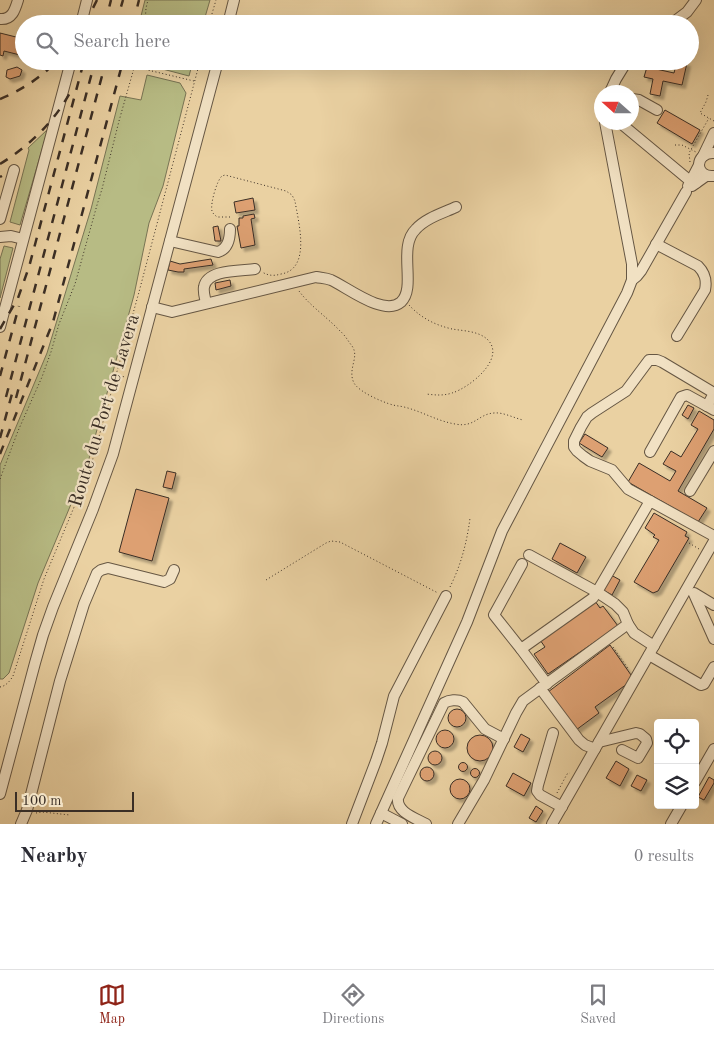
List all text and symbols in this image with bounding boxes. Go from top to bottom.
search box [15,15,699,70]
icon: search [33,29,61,57]
text: Search here [73,33,170,52]
north arrow [594,85,639,130]
street label: Route du Port de Lavera [67,311,144,510]
map controls [654,719,699,809]
button: locate [654,719,699,764]
button: layers [654,764,699,809]
scale bar [15,789,134,812]
text: 100 m [22,794,61,808]
text: Nearby [20,846,88,867]
text: 0 results [634,849,694,865]
tab: Map [98,981,126,1028]
tab: Directions [322,981,384,1028]
tab: Saved [580,981,616,1028]

